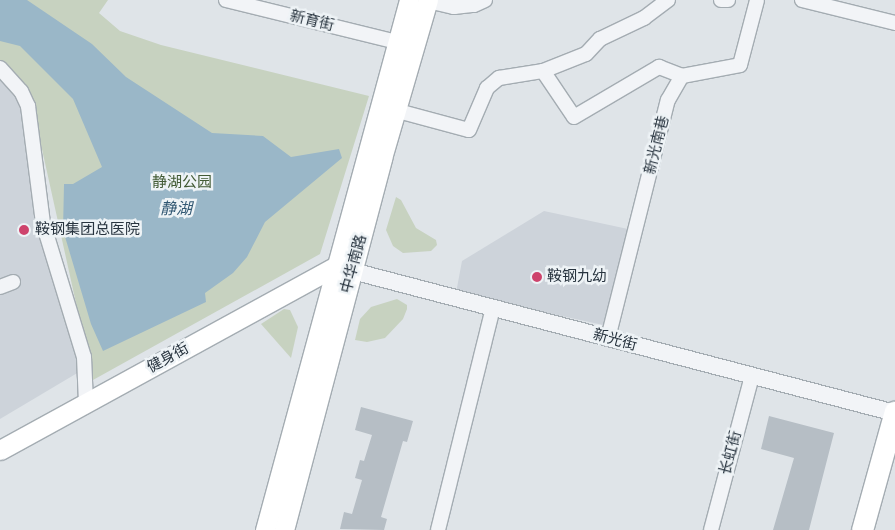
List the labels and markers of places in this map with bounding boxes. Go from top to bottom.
place label: 鞍钢集团总医院 [35,221,140,239]
marker: 鞍钢集团总医院 [17,223,31,237]
place label: 鞍钢九幼 [547,268,607,286]
marker: 鞍钢九幼 [531,271,543,283]

